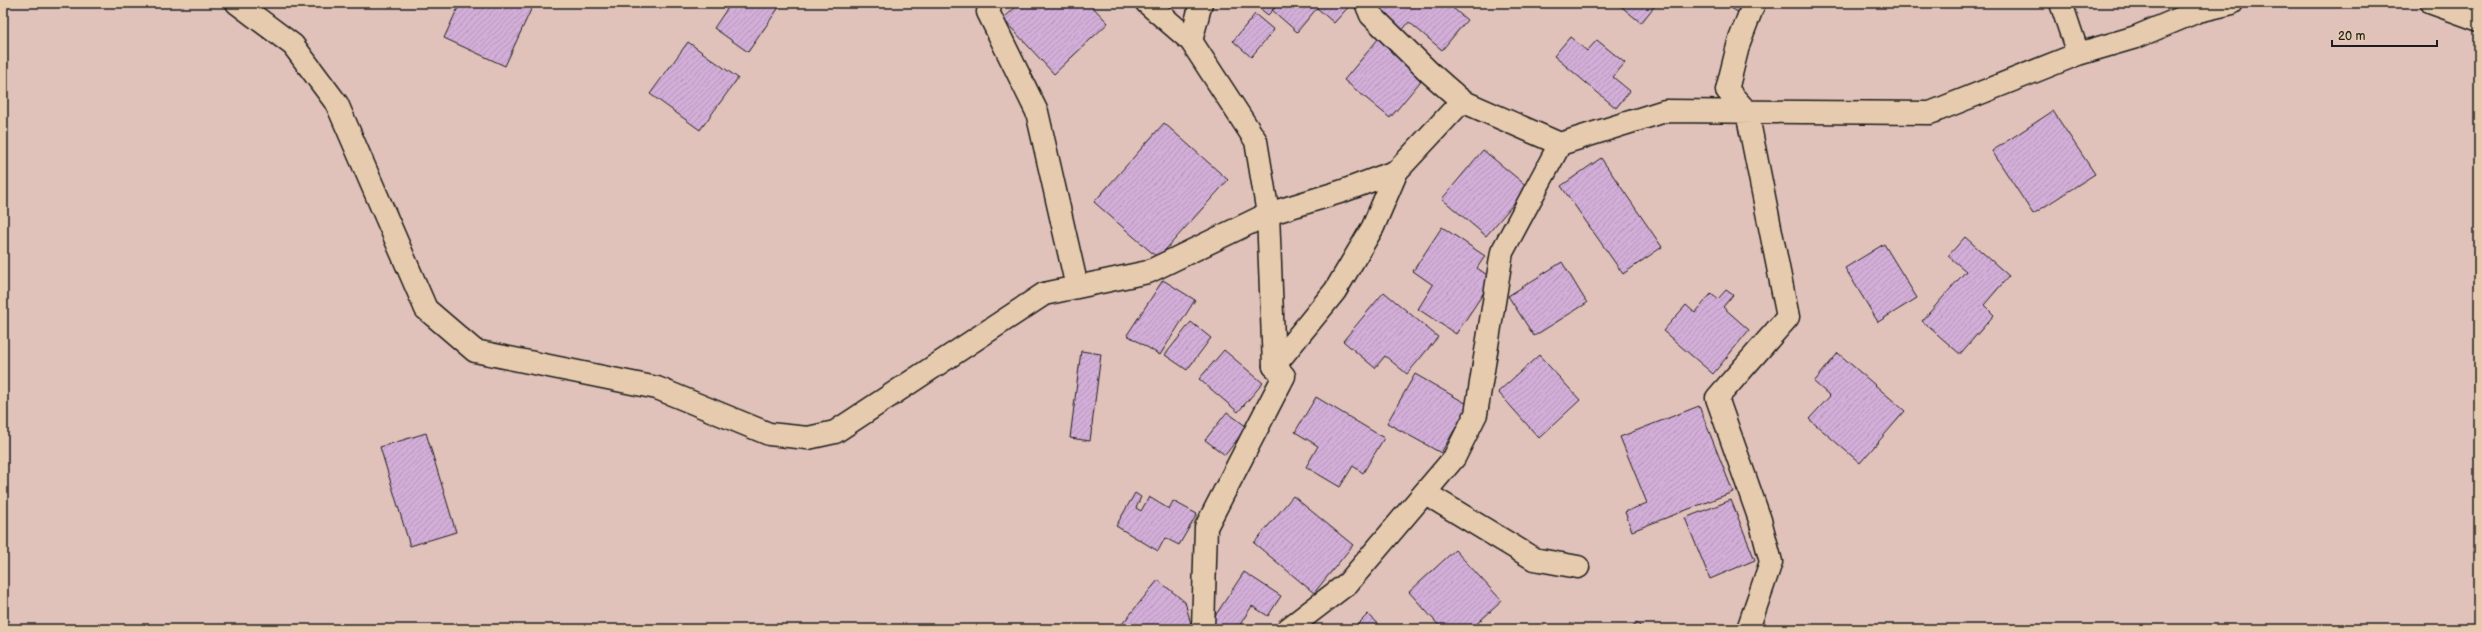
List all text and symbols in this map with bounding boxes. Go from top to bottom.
scale bar [2332,22,2437,48]
text: 20 m [2338,29,2365,44]

